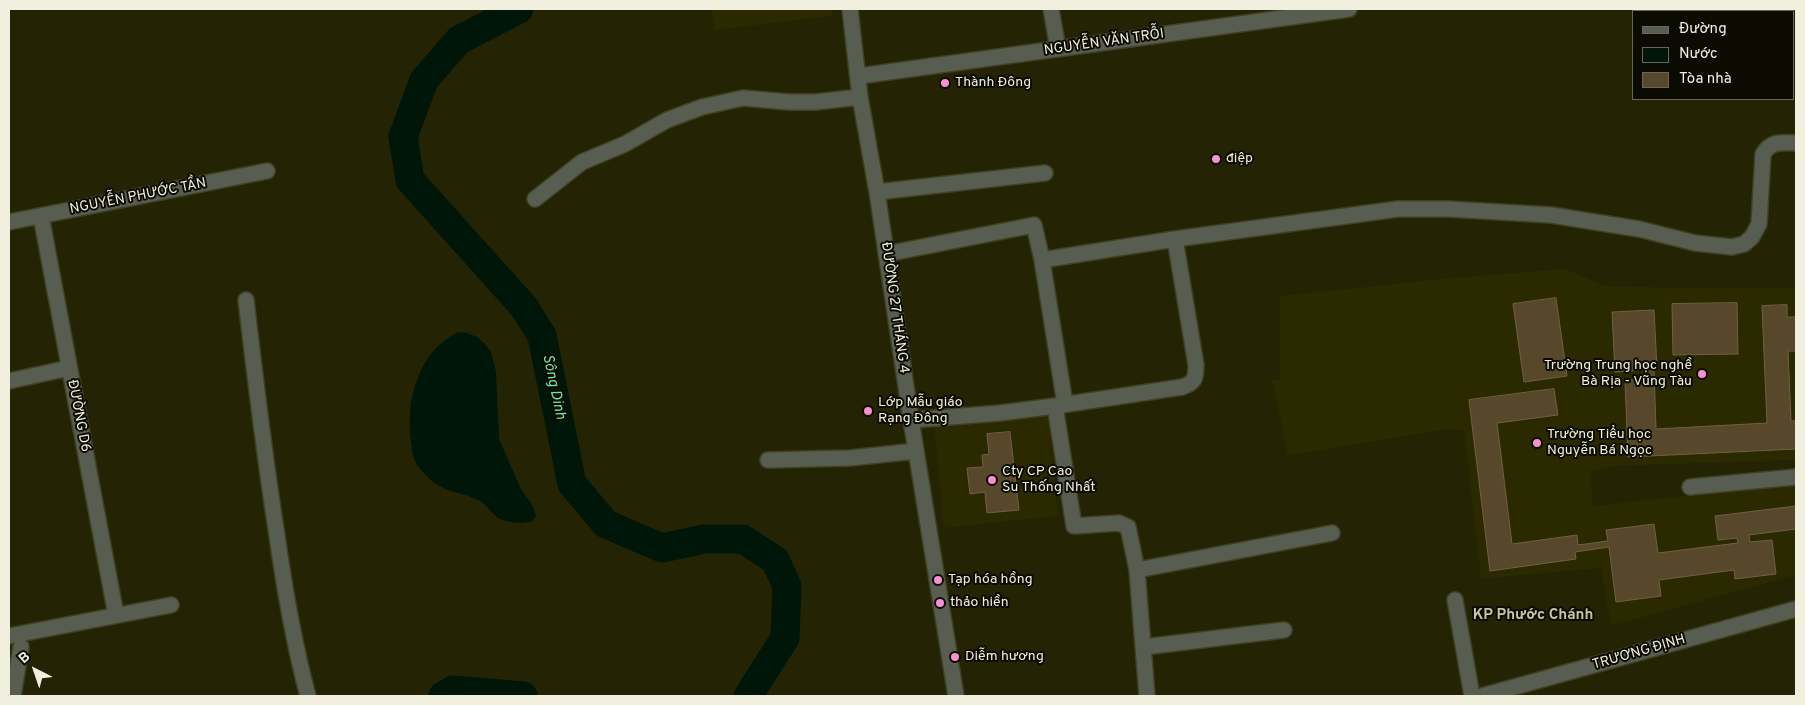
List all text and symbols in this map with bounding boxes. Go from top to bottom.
legend [1632,10,1795,100]
text: Đường [1679,20,1727,39]
street label: NGUYỄN VĂN TRỖI [1043,26,1165,60]
text: Nước [1679,45,1718,64]
text: Tòa nhà [1679,70,1732,89]
place label: Thành Đông [955,75,1031,91]
marker: Thành Đông [939,77,951,89]
place label: điệp [1226,151,1253,167]
marker: điệp [1210,153,1222,165]
street label: NGUYỄN PHƯỚC TẦN [68,176,208,218]
street label: ĐƯỜNG 27 THÁNG 4 [876,241,912,375]
water label: Sông Dinh [537,353,569,421]
place label: Trường Trung học nghề Bà Rịa - Vũng Tàu [1544,358,1692,391]
marker: Trường Trung học nghề Bà Rịa - Vũng Tàu [1696,368,1708,380]
street label: ĐƯỜNG D6 [63,379,93,453]
place label: Lớp Mẫu giáo Rạng Đông [878,395,962,428]
marker: Lớp Mẫu giáo Rạng Đông [862,405,874,417]
place label: Trường Tiểu học Nguyễn Bá Ngọc [1547,427,1652,460]
marker: Trường Tiểu học Nguyễn Bá Ngọc [1531,437,1543,449]
place label: Cty CP Cao Su Thống Nhất [1002,464,1096,497]
marker: Cty CP Cao Su Thống Nhất [986,474,998,486]
place label: Tạp hóa hồng [948,572,1033,588]
marker: Tạp hóa hồng [932,574,944,586]
place label: thảo hiền [950,595,1009,611]
marker: thảo hiền [934,597,946,609]
district label: KP Phước Chánh [1473,607,1593,625]
street label: TRƯƠNG ĐỊNH [1591,632,1687,674]
north arrow [10,645,60,695]
text: B [16,649,34,668]
place label: Diễm hương [965,649,1044,665]
marker: Diễm hương [949,651,961,663]

